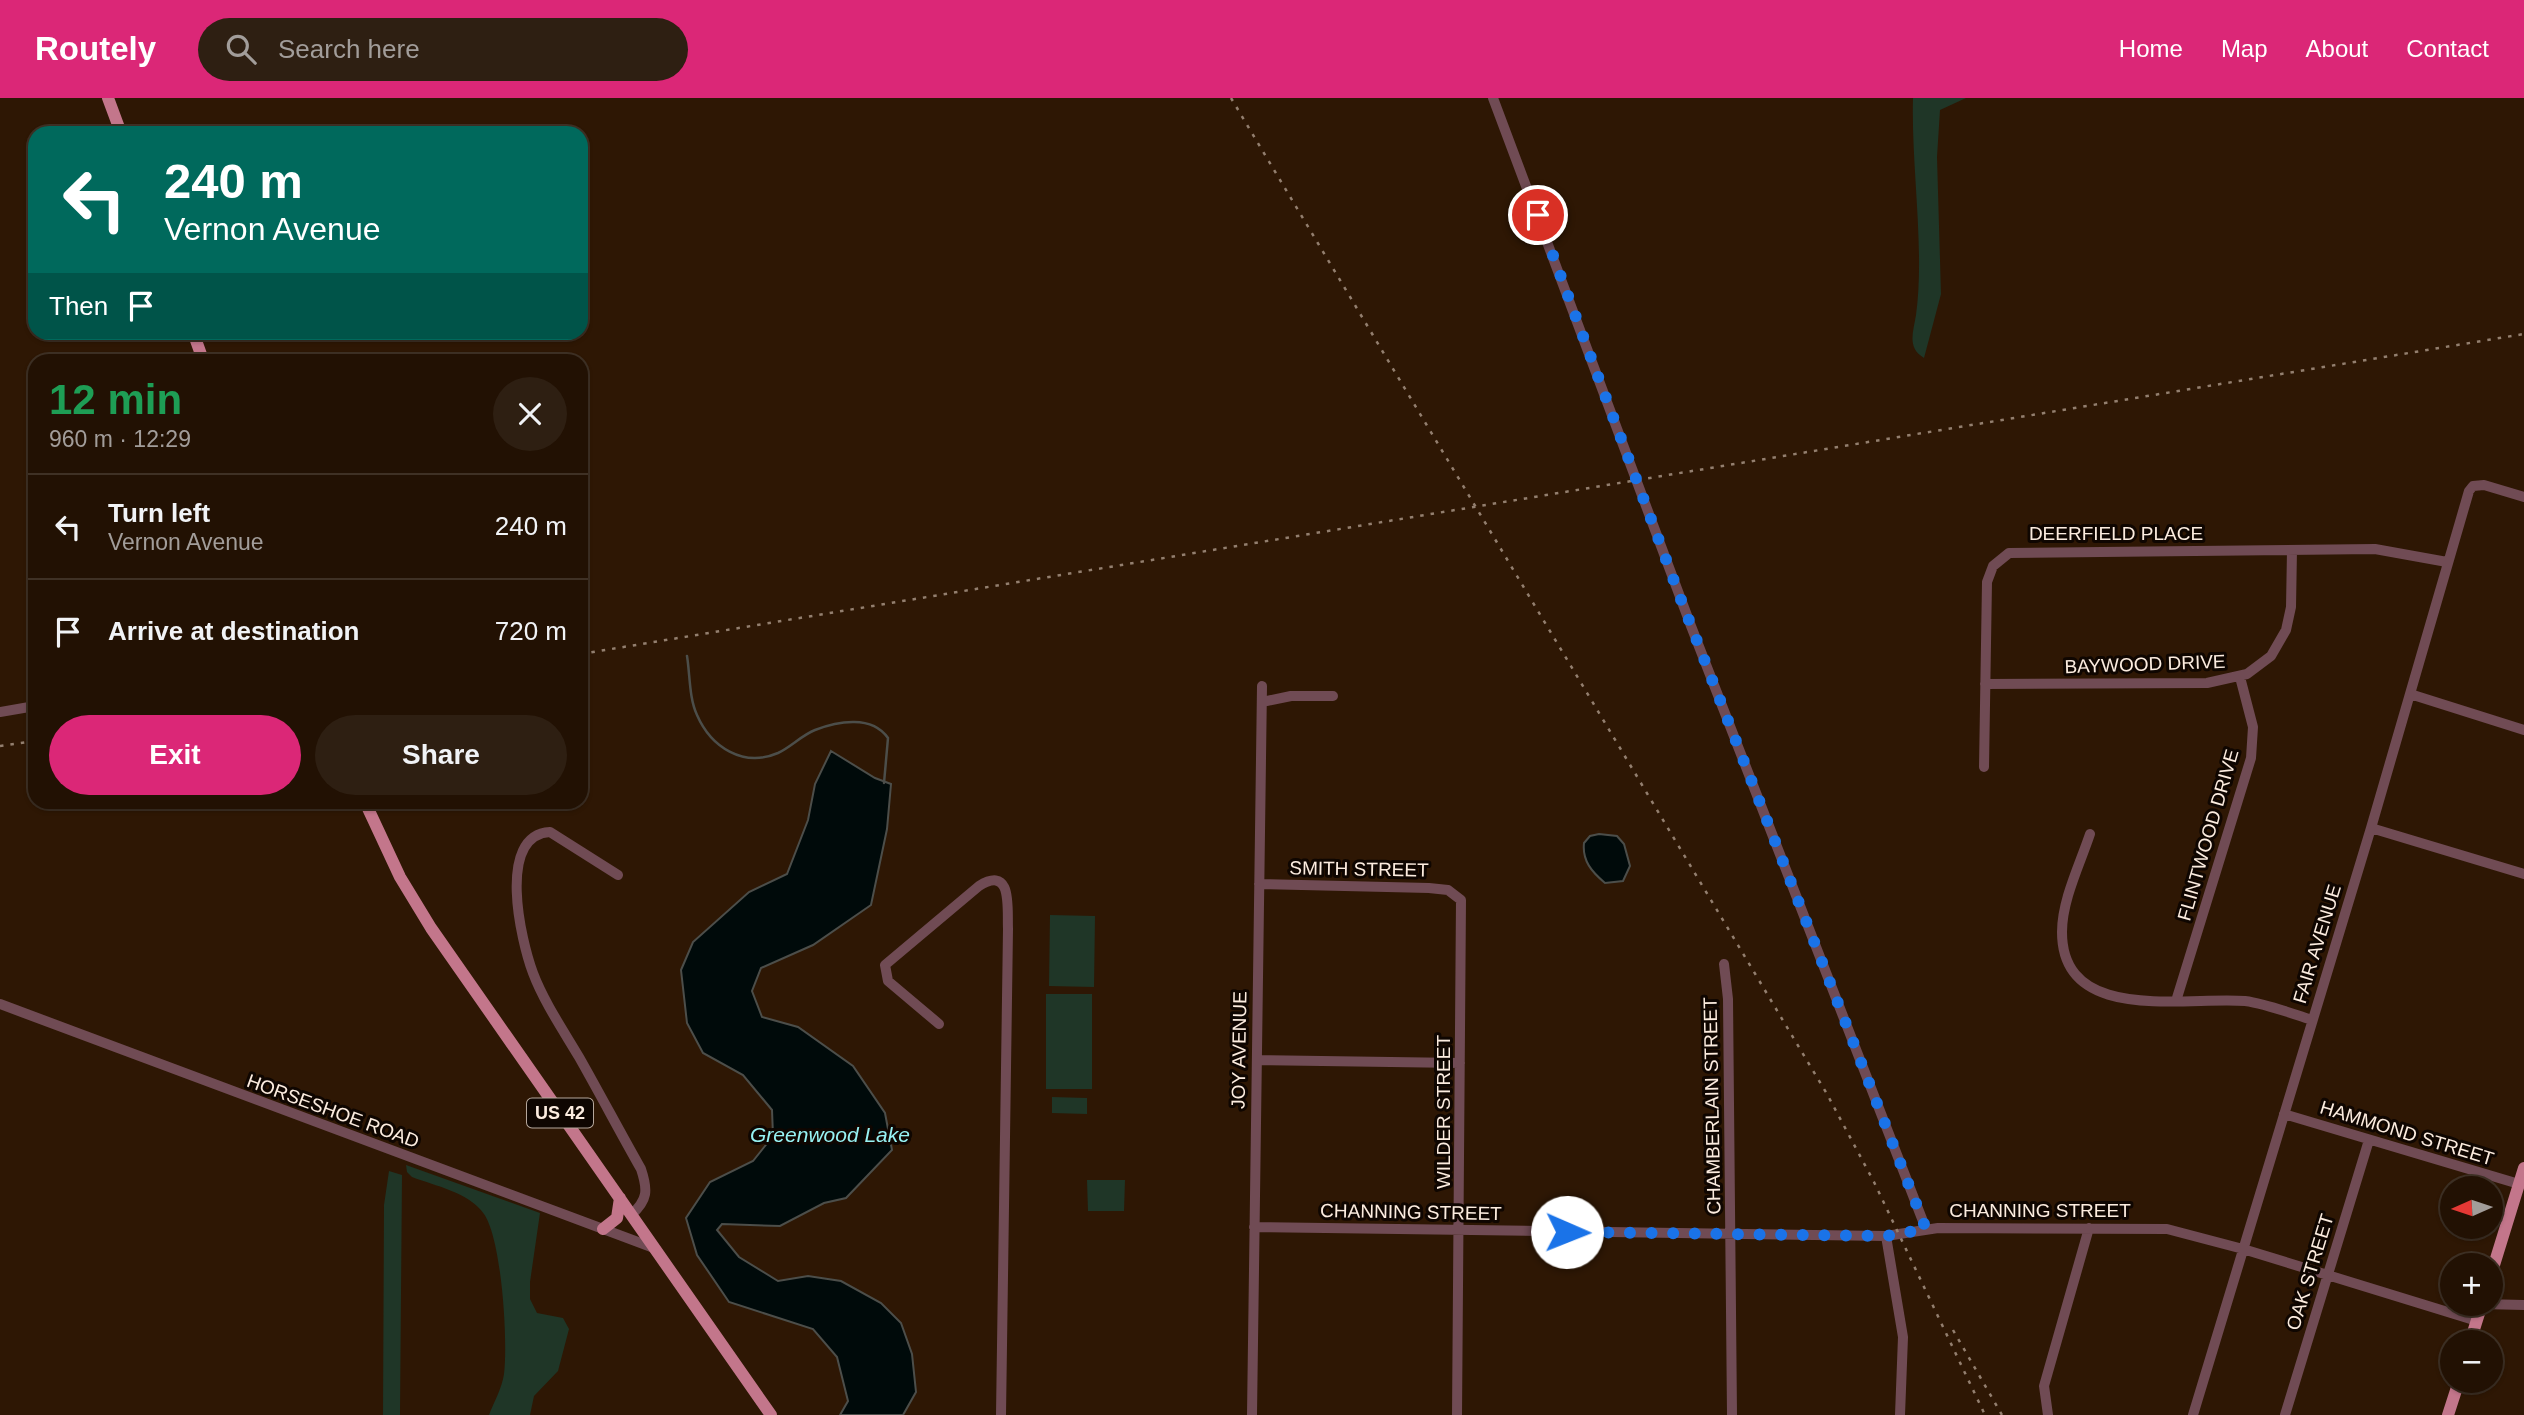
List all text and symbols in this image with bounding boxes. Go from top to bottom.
search box [198,18,688,81]
text: Routely [35,30,156,67]
icon: search [222,30,260,68]
text: Search here [278,34,420,64]
text: Home [2119,35,2183,62]
text: Map [2221,35,2268,62]
text: About [2306,35,2368,62]
text: Contact [2406,35,2489,62]
icon: left [49,154,140,245]
text: 240 m [164,154,303,208]
pin [1508,185,1568,245]
icon: arrive [1519,196,1557,234]
text: Vernon Avenue [164,211,381,247]
icon: arrive [122,287,160,325]
text: Then [49,291,108,321]
text: 12 min [49,376,182,423]
button: close [493,377,567,451]
text: 960 m · 12:29 [49,426,191,452]
text: Turn left [108,498,210,528]
icon: left [49,508,87,546]
text: 240 m [495,511,567,541]
street label: DEERFIELD PLACE [2029,523,2203,544]
text: Vernon Avenue [108,529,264,555]
icon: arrive [49,613,87,651]
text: Arrive at destination [108,616,359,646]
text: 720 m [495,616,567,646]
street label: BAYWOOD DRIVE [2064,651,2226,677]
button: Exit [49,715,301,795]
button: Share [315,715,567,795]
street label: FLINTWOOD DRIVE [2173,747,2243,923]
street label: SMITH STREET [1289,857,1429,881]
street label: FAIR AVENUE [2289,882,2345,1006]
street label: JOY AVENUE [1227,991,1251,1109]
street label: CHAMBERLAIN STREET [1700,997,1724,1215]
street label: WILDER STREET [1433,1035,1454,1189]
street label: HORSESHOE ROAD [244,1070,422,1152]
street label: HAMMOND STREET [2318,1097,2497,1170]
road number: US 42 [527,1098,593,1128]
water label: Greenwood Lake [750,1123,910,1146]
north arrow [2440,1176,2502,1239]
map controls [2440,1176,2503,1393]
position arrow [1530,1195,1604,1269]
street label: CHANNING STREET [1320,1200,1502,1224]
street label: CHANNING STREET [1949,1200,2131,1221]
street label: OAK STREET [2282,1211,2338,1333]
button: + [2440,1253,2503,1316]
button: − [2440,1330,2503,1393]

